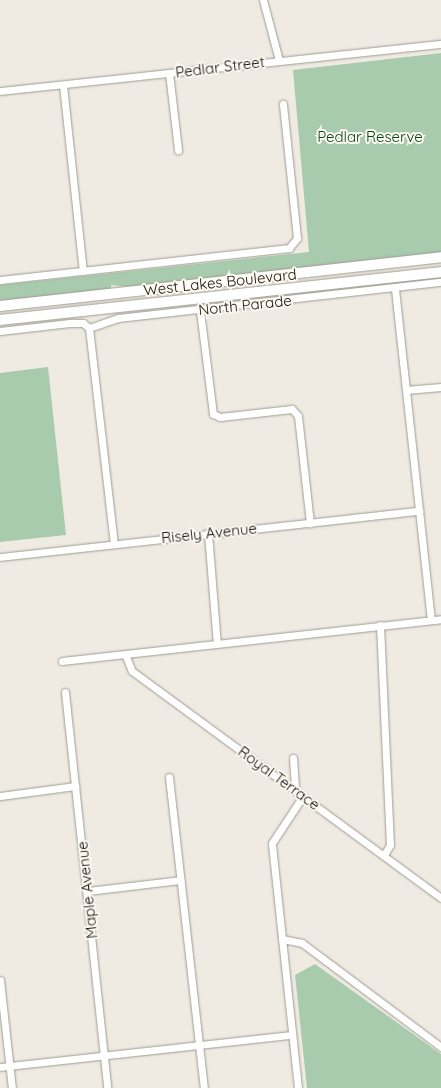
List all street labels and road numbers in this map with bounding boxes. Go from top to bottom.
street label: Pedlar Street [174,53,266,81]
street label: West Lakes Boulevard [143,265,297,299]
street label: North Parade [197,291,293,319]
street label: Risely Avenue [160,519,258,547]
street label: Royal Terrace [235,742,323,814]
street label: Maple Avenue [73,840,101,940]

